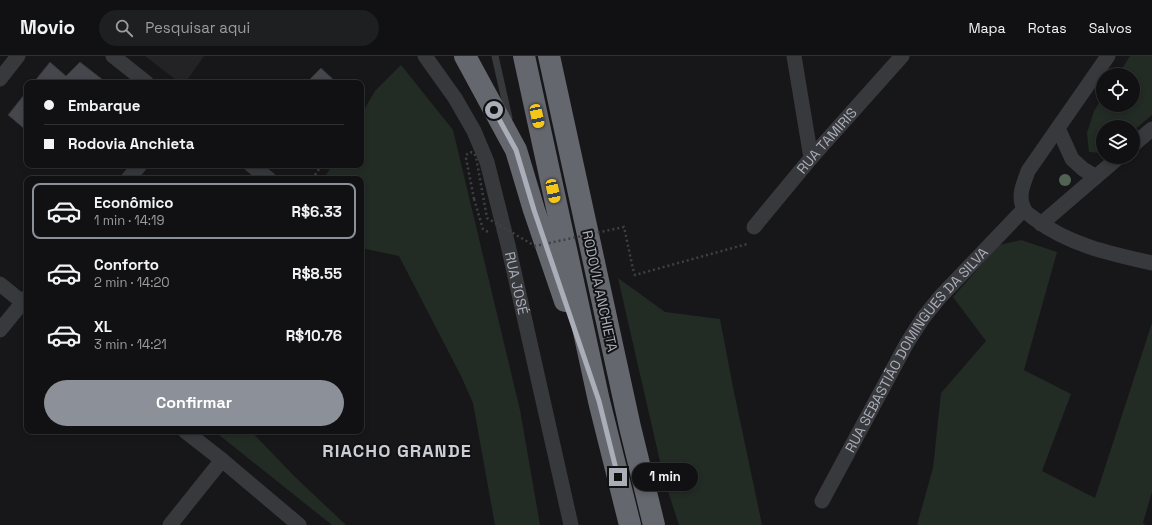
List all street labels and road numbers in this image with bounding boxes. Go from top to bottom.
street label: RUA TAMIRIS [793,104,861,177]
street label: RODOVIA ANCHIETA [578,228,622,354]
street label: RUA SEBASTIÃO DOMINGUES DA SILVA [841,243,992,456]
street label: RUA JOSÉ [501,250,532,317]

